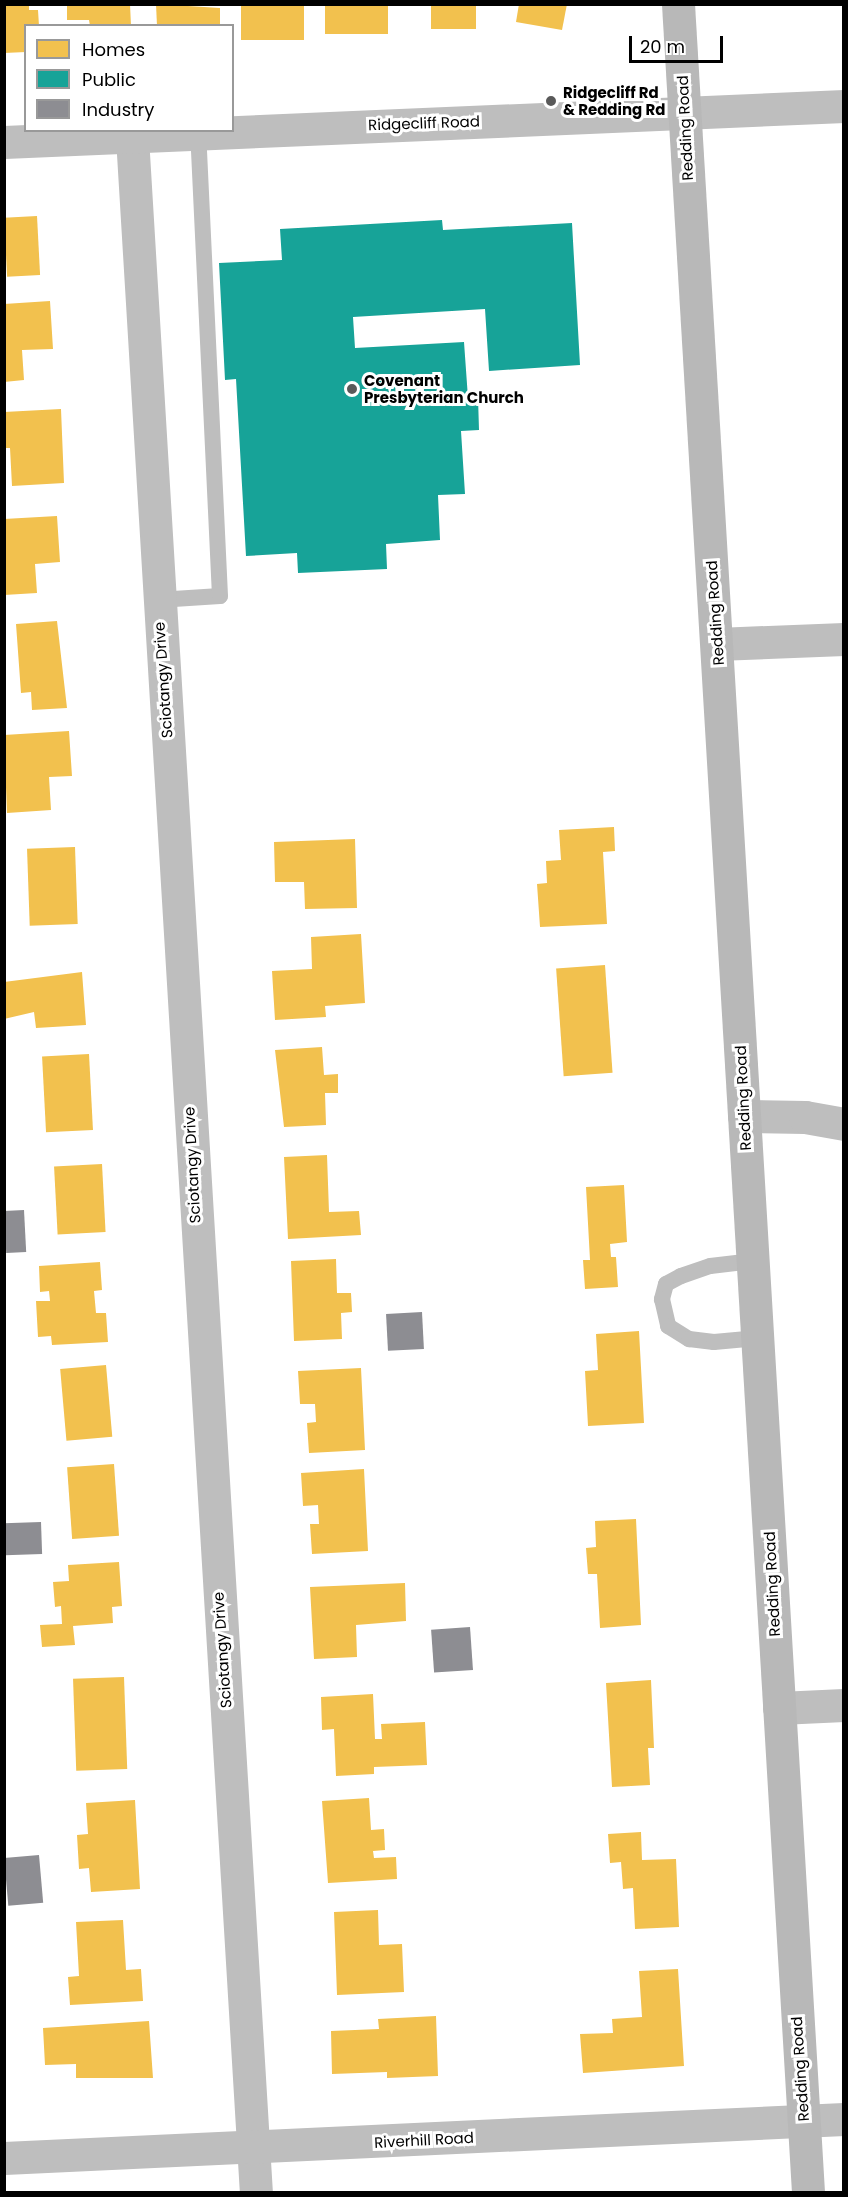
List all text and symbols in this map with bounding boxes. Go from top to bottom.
legend [24,24,234,132]
scale bar [632,24,726,62]
text: 20 m [640,34,685,59]
text: Homes [82,37,145,62]
text: Public [82,67,136,92]
street label: Redding Road [673,75,697,181]
place label: Ridgecliff Rd & Redding Rd [563,83,665,118]
marker: Ridgecliff Rd & Redding Rd [544,94,558,108]
text: Industry [82,97,154,122]
street label: Ridgecliff Road [368,112,480,134]
place label: Covenant Presbyterian Church [364,371,524,406]
marker: Covenant Presbyterian Church [345,382,359,396]
street label: Redding Road [702,560,728,666]
street label: Sciotangy Drive [150,621,176,739]
street label: Redding Road [731,1045,755,1151]
street label: Sciotangy Drive [180,1106,204,1224]
street label: Redding Road [760,1531,784,1637]
street label: Sciotangy Drive [209,1591,235,1709]
street label: Redding Road [787,2016,813,2122]
street label: Riverhill Road [374,2128,474,2152]

